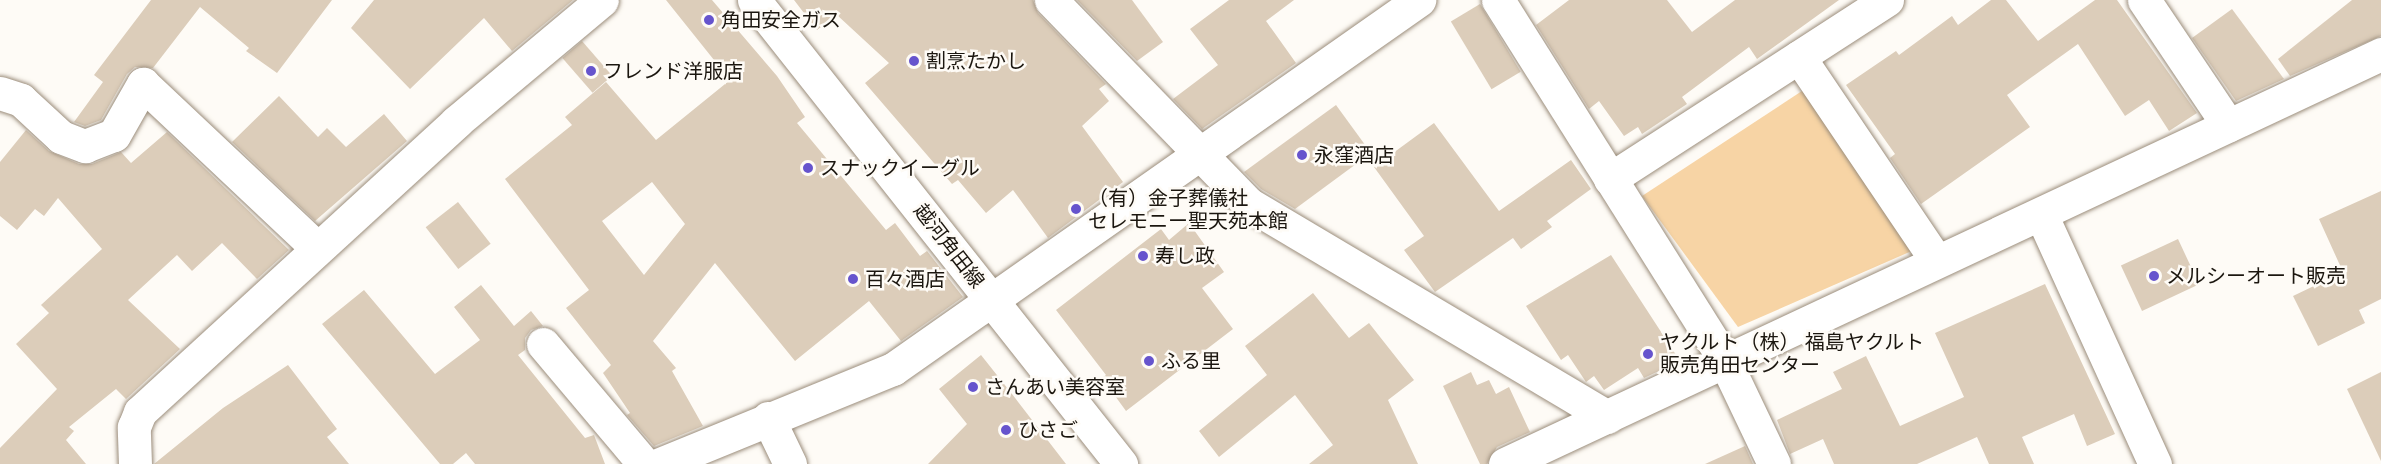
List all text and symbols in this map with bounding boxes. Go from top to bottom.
place label: 角田安全ガス [721,8,841,32]
marker: 角田安全ガス [702,13,716,27]
place label: 割烹たかし [926,49,1026,73]
marker: 割烹たかし [907,54,921,68]
place label: フレンド洋服店 [603,59,743,83]
marker: フレンド洋服店 [584,64,598,78]
place label: 永窪酒店 [1314,143,1394,167]
marker: 永窪酒店 [1295,148,1309,162]
place label: スナックイーグル [820,156,980,180]
marker: スナックイーグル [801,161,815,175]
place label: （有）金子葬儀社 セレモニー聖天苑本館 [1088,186,1288,233]
street label: 越河角田線 [909,199,989,293]
marker: （有）金子葬儀社 セレモニー聖天苑本館 [1069,202,1083,216]
place label: 寿し政 [1155,244,1215,268]
marker: 寿し政 [1136,249,1150,263]
place label: メルシーオート販売 [2166,264,2346,288]
place label: 百々酒店 [865,267,945,291]
marker: メルシーオート販売 [2147,269,2161,283]
marker: 百々酒店 [846,272,860,286]
place label: ヤクルト（株） 福島ヤクルト 販売角田センター [1660,330,1925,377]
marker: ヤクルト（株） 福島ヤクルト 販売角田センター [1641,347,1655,361]
place label: ふる里 [1161,349,1221,373]
marker: ふる里 [1142,354,1156,368]
place label: さんあい美容室 [985,375,1125,399]
marker: さんあい美容室 [966,380,980,394]
place label: ひさご [1018,418,1078,442]
marker: ひさご [999,423,1013,437]

